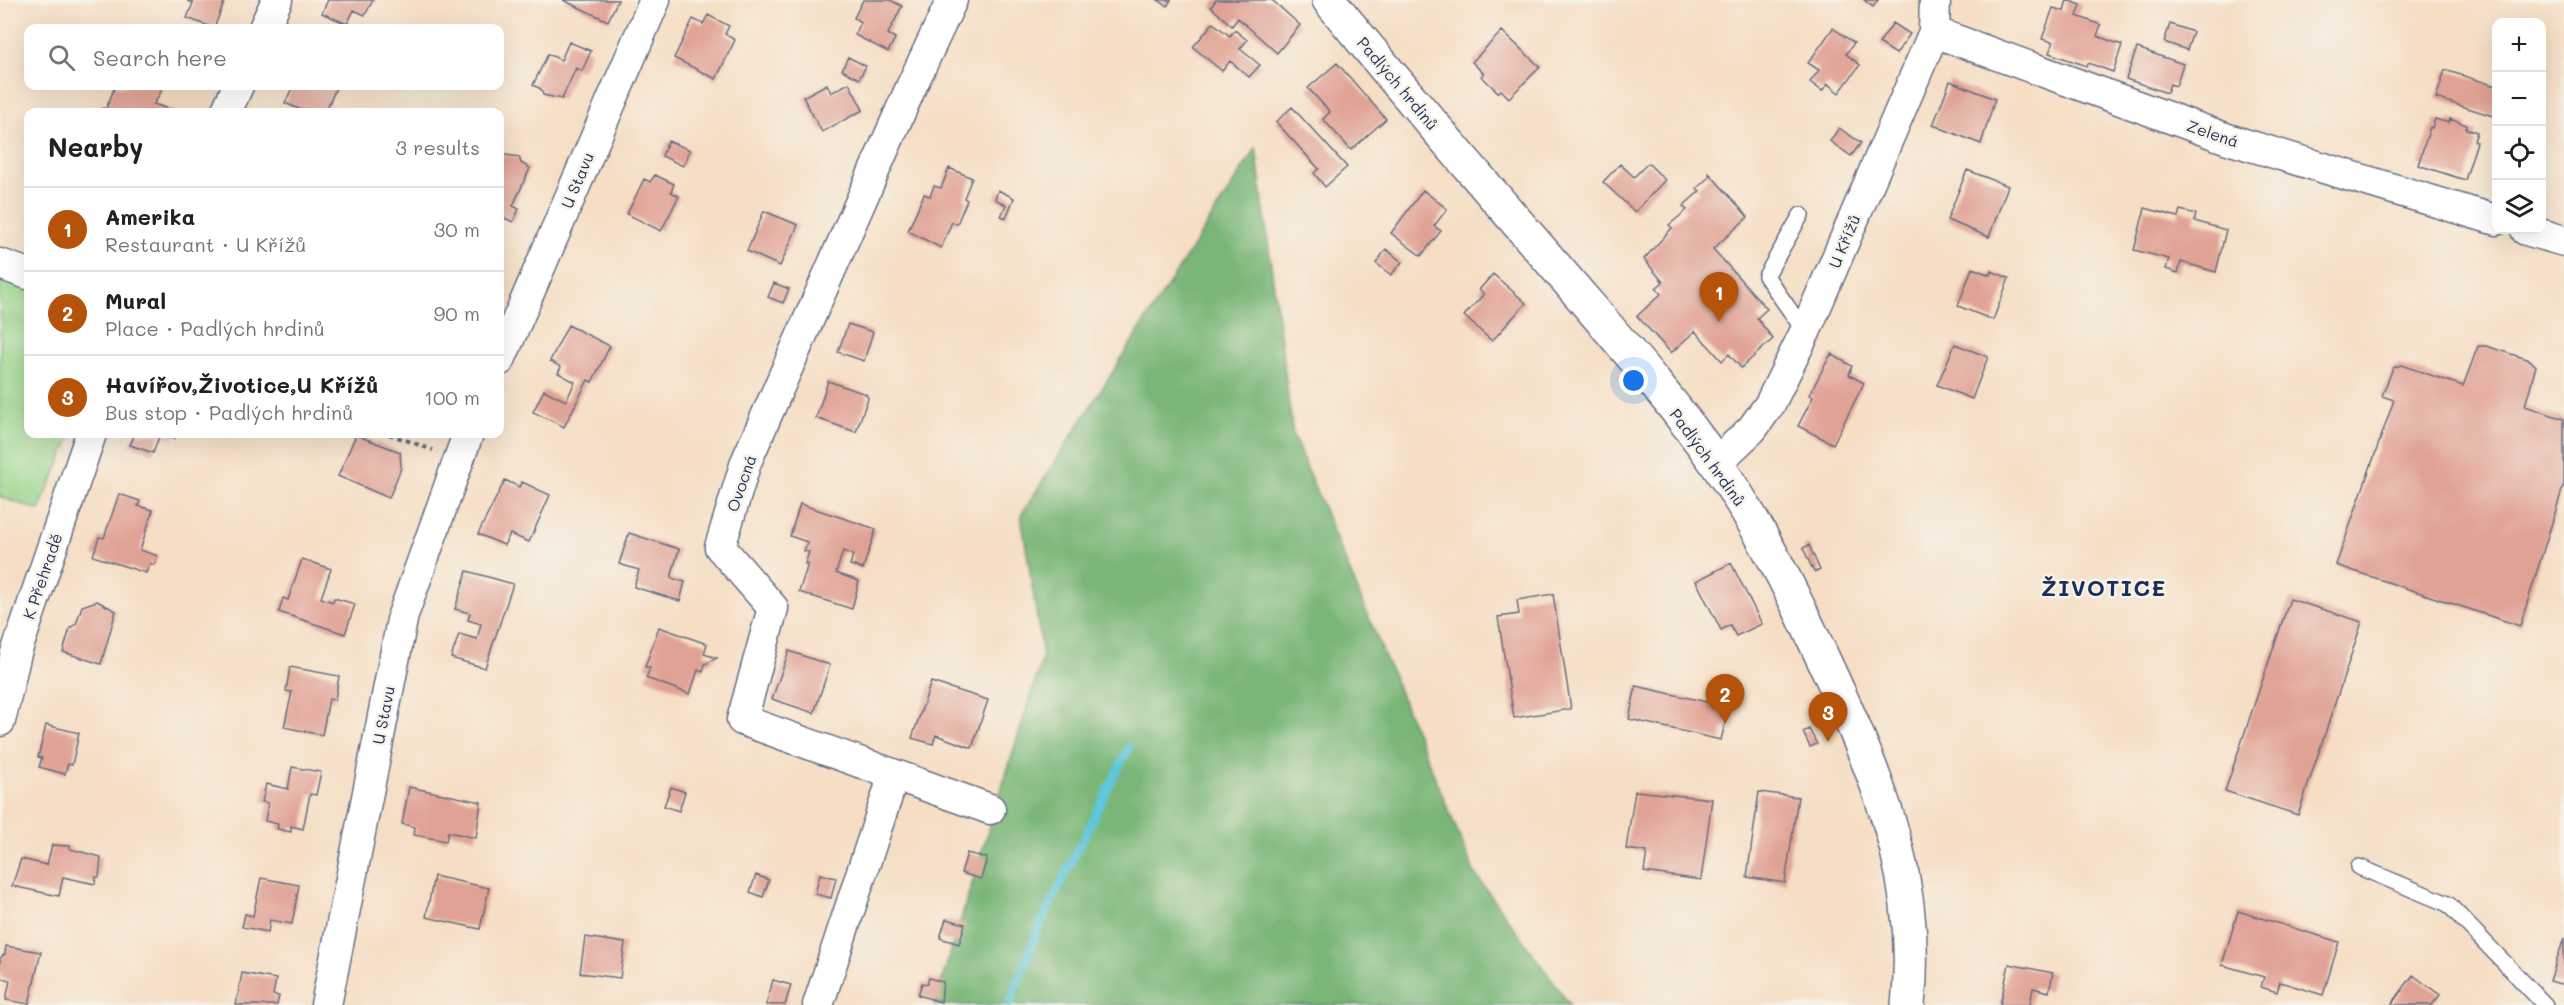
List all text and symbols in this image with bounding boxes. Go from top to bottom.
map controls [2492,18,2546,234]
button: + [2492,18,2546,72]
search box [24,24,504,90]
street label: Padlých hrdinů [1353,32,1443,134]
icon: search [45,41,78,74]
text: Search here [93,43,227,72]
button: − [2492,72,2546,126]
street label: Zelená [2184,114,2242,152]
button: locate [2492,126,2546,180]
text: Nearby [48,130,143,164]
text: 3 results [395,134,480,160]
street label: U Stavu [556,149,598,211]
button: layers [2492,180,2546,234]
text: Amerika [105,202,195,231]
street label: U Křížů [1823,211,1865,271]
text: 1 [63,216,72,242]
text: 30 m [434,216,480,242]
text: Restaurant · U Křížů [105,231,306,257]
pin: 1 [1700,272,1738,322]
text: Mural [105,286,166,315]
text: 2 [62,300,73,326]
text: 90 m [434,300,480,326]
text: Place · Padlých hrdinů [105,315,325,341]
your location [1619,366,1648,395]
text: Havířov,Životice,U Křížů [105,370,379,399]
text: 3 [62,384,74,410]
text: 100 m [424,384,480,410]
text: Bus stop · Padlých hrdinů [105,399,353,425]
street label: Padlých hrdinů [1666,404,1750,510]
street label: Ovocná [721,452,761,514]
street label: K Přehradě [17,530,67,622]
district label: ŽIVOTICE [2041,573,2167,602]
pin: 2 [1706,674,1744,724]
street label: U Stavu [367,684,399,746]
pin: 3 [1808,692,1848,742]

